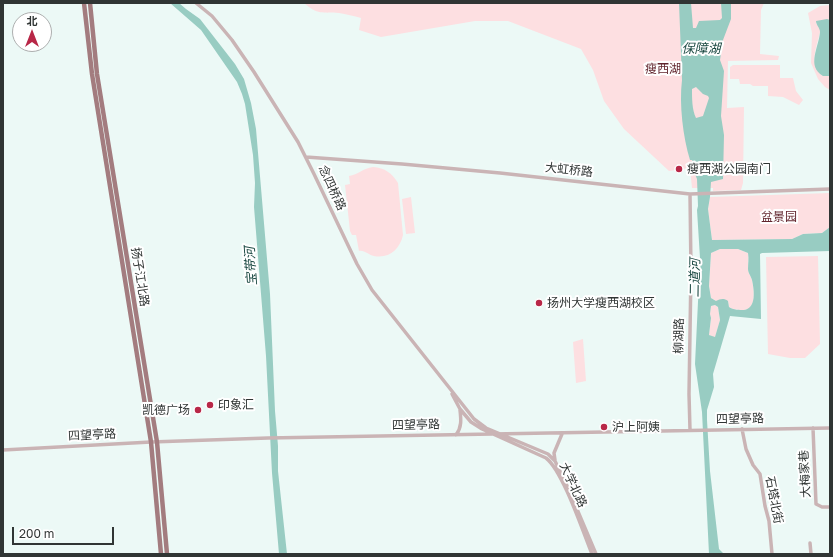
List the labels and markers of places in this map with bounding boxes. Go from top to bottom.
place label: 瘦西湖公园南门 [687,162,771,176]
marker: 瘦西湖公园南门 [674,164,684,174]
place label: 扬州大学瘦西湖校区 [547,296,655,310]
marker: 扬州大学瘦西湖校区 [534,298,544,308]
place label: 印象汇 [218,398,254,412]
marker: 印象汇 [205,400,215,410]
place label: 凯德广场 [142,403,190,417]
marker: 凯德广场 [193,405,203,415]
place label: 沪上阿姨 [612,420,660,434]
marker: 沪上阿姨 [599,422,609,432]

